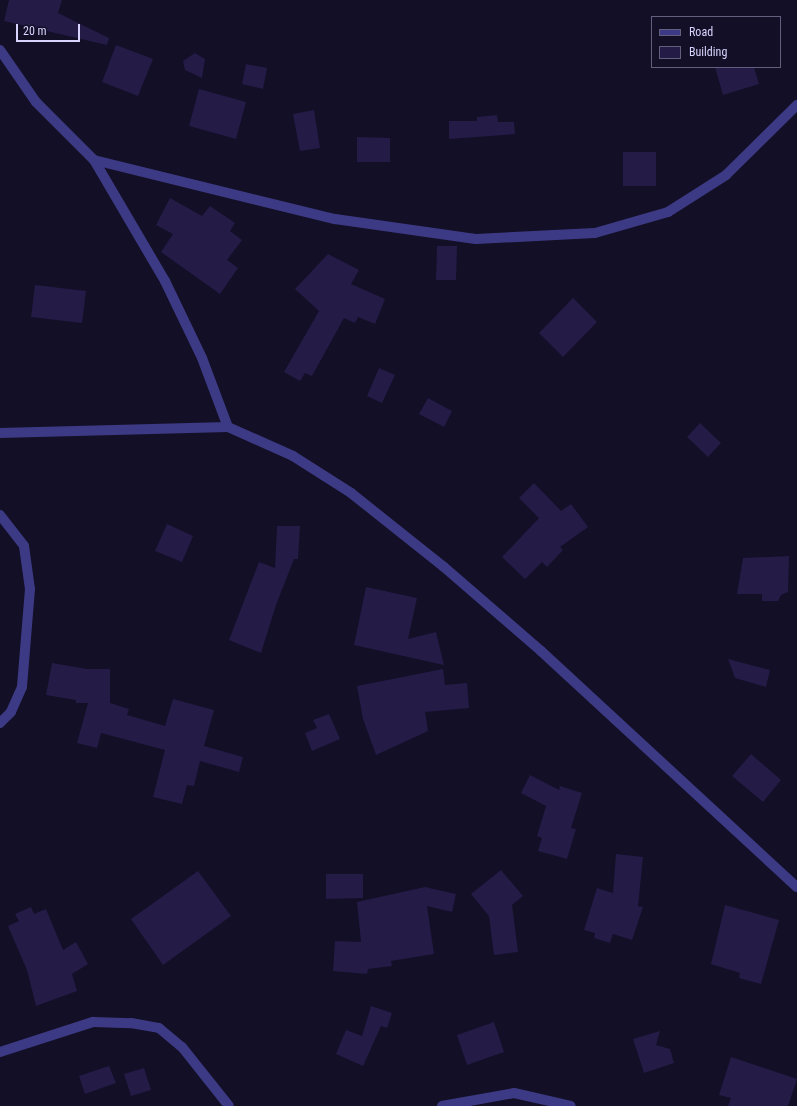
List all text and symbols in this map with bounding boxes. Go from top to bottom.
scale bar [18,16,82,42]
legend [651,16,781,68]
text: 20 m [23,24,47,38]
text: Road [689,25,713,39]
text: Building [689,45,727,59]

